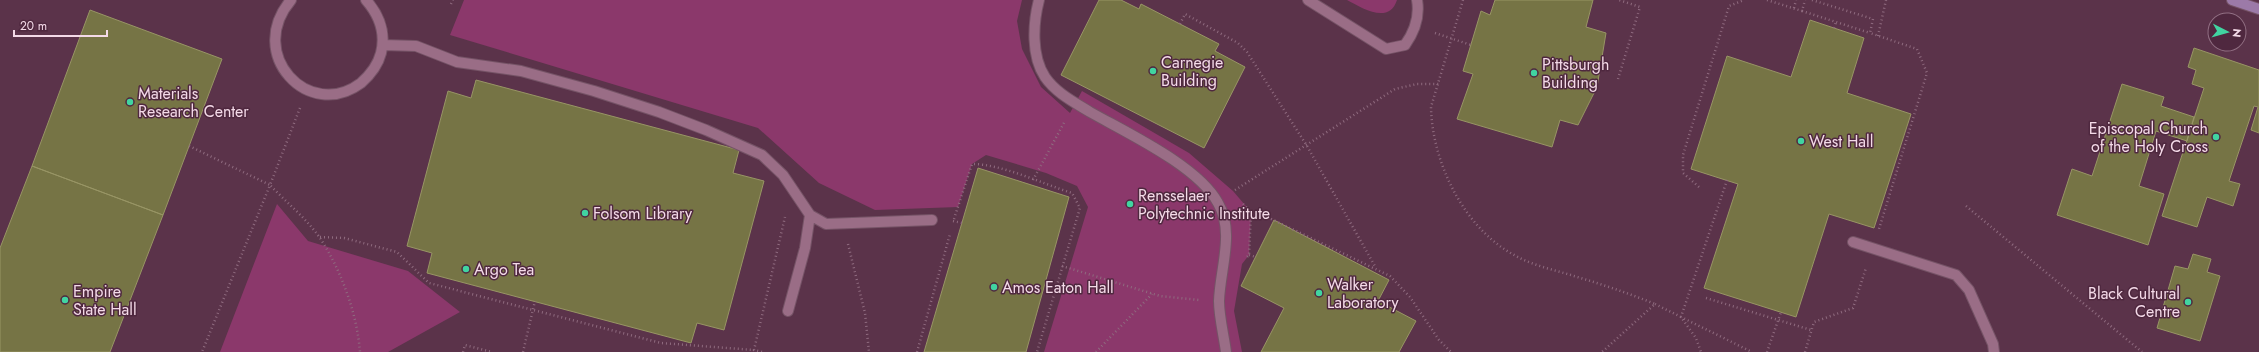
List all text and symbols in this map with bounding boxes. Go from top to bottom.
scale bar [14,12,107,38]
north arrow [2207,12,2247,52]
text: 20 m [20,17,47,35]
text: N [2229,28,2245,38]
place label: Carnegie Building [1161,51,1223,92]
place label: Pittsburgh Building [1542,53,1609,94]
marker: Carnegie Building [1148,66,1158,76]
marker: Pittsburgh Building [1529,68,1539,78]
place label: Materials Research Center [138,82,249,123]
marker: Materials Research Center [125,97,135,107]
place label: Episcopal Church of the Holy Cross [2089,117,2208,158]
place label: West Hall [1809,130,1873,153]
marker: Episcopal Church of the Holy Cross [2211,132,2221,142]
marker: West Hall [1796,136,1806,146]
place label: Rensselaer Polytechnic Institute [1138,184,1270,225]
marker: Rensselaer Polytechnic Institute [1125,199,1135,209]
place label: Folsom Library [593,202,693,225]
marker: Folsom Library [580,208,590,218]
place label: Argo Tea [474,258,534,281]
marker: Argo Tea [461,264,471,274]
place label: Walker Laboratory [1327,273,1399,314]
place label: Amos Eaton Hall [1002,276,1114,299]
place label: Empire State Hall [73,280,137,321]
marker: Amos Eaton Hall [989,282,999,292]
place label: Black Cultural Centre [2088,282,2180,323]
marker: Walker Laboratory [1314,288,1324,298]
marker: Empire State Hall [60,295,70,305]
marker: Black Cultural Centre [2183,297,2193,307]

